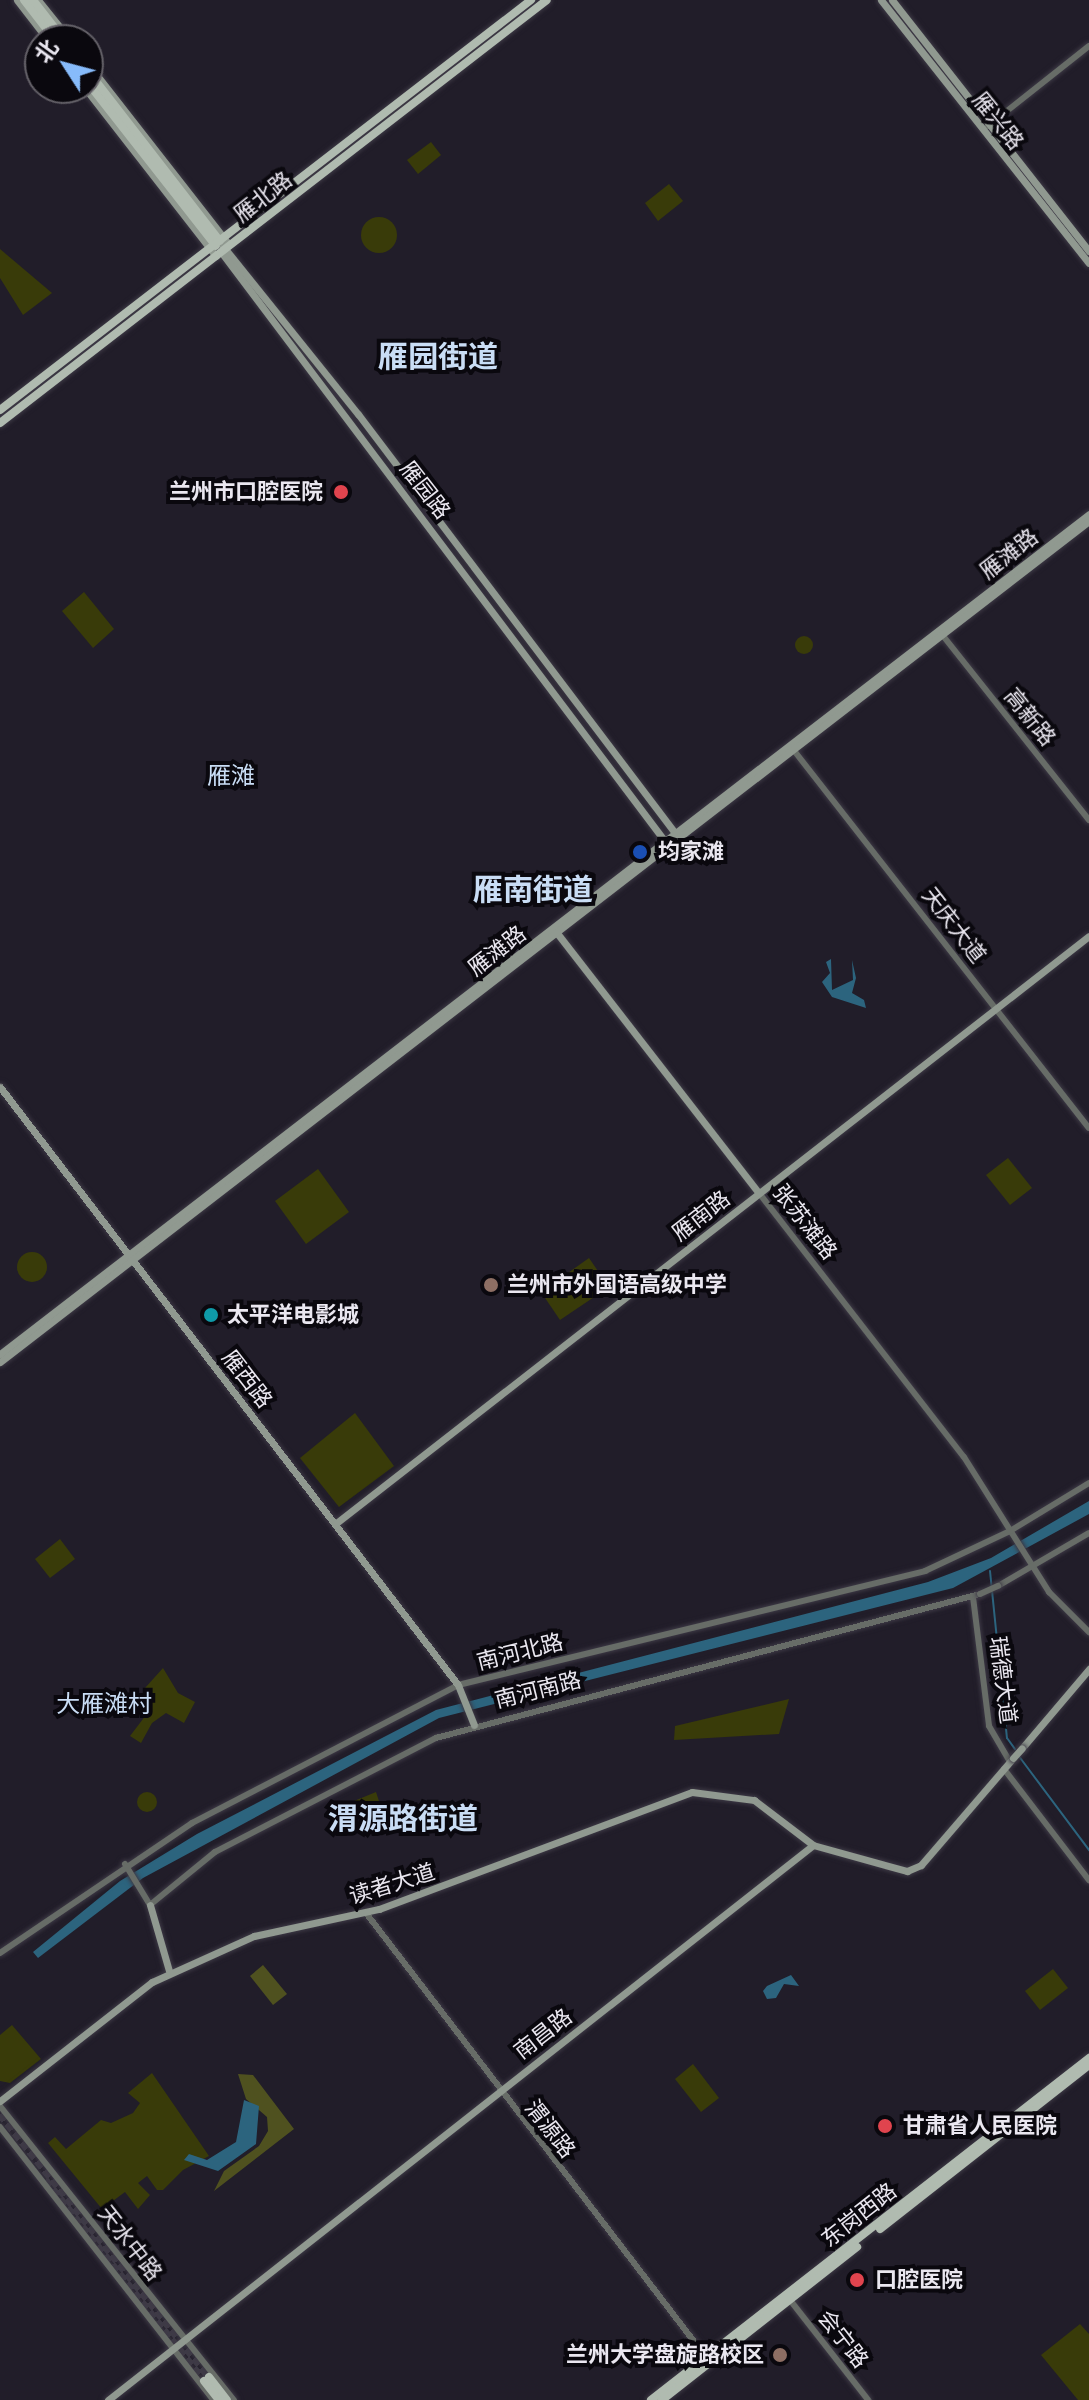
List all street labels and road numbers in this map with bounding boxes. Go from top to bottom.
street label: 雁兴路 [967,87,1029,155]
street label: 雁北路 [229,166,297,228]
street label: 雁园路 [394,456,456,524]
street label: 雁滩路 [975,523,1043,585]
street label: 高新路 [999,683,1061,751]
street label: 天庆大道 [917,882,991,968]
street label: 雁滩路 [463,920,531,982]
street label: 张苏滩路 [768,1179,842,1265]
street label: 雁南路 [667,1185,735,1247]
street label: 雁西路 [216,1345,278,1413]
street label: 南河北路 [474,1629,566,1675]
street label: 瑞德大道 [985,1635,1021,1725]
street label: 南河南路 [492,1667,584,1713]
street label: 读者大道 [346,1859,438,1909]
street label: 南昌路 [509,2003,577,2065]
street label: 渭源路 [519,2095,581,2163]
street label: 东岗西路 [816,2178,902,2252]
street label: 天水中路 [93,2200,167,2286]
street label: 会宁路 [812,2305,874,2373]

